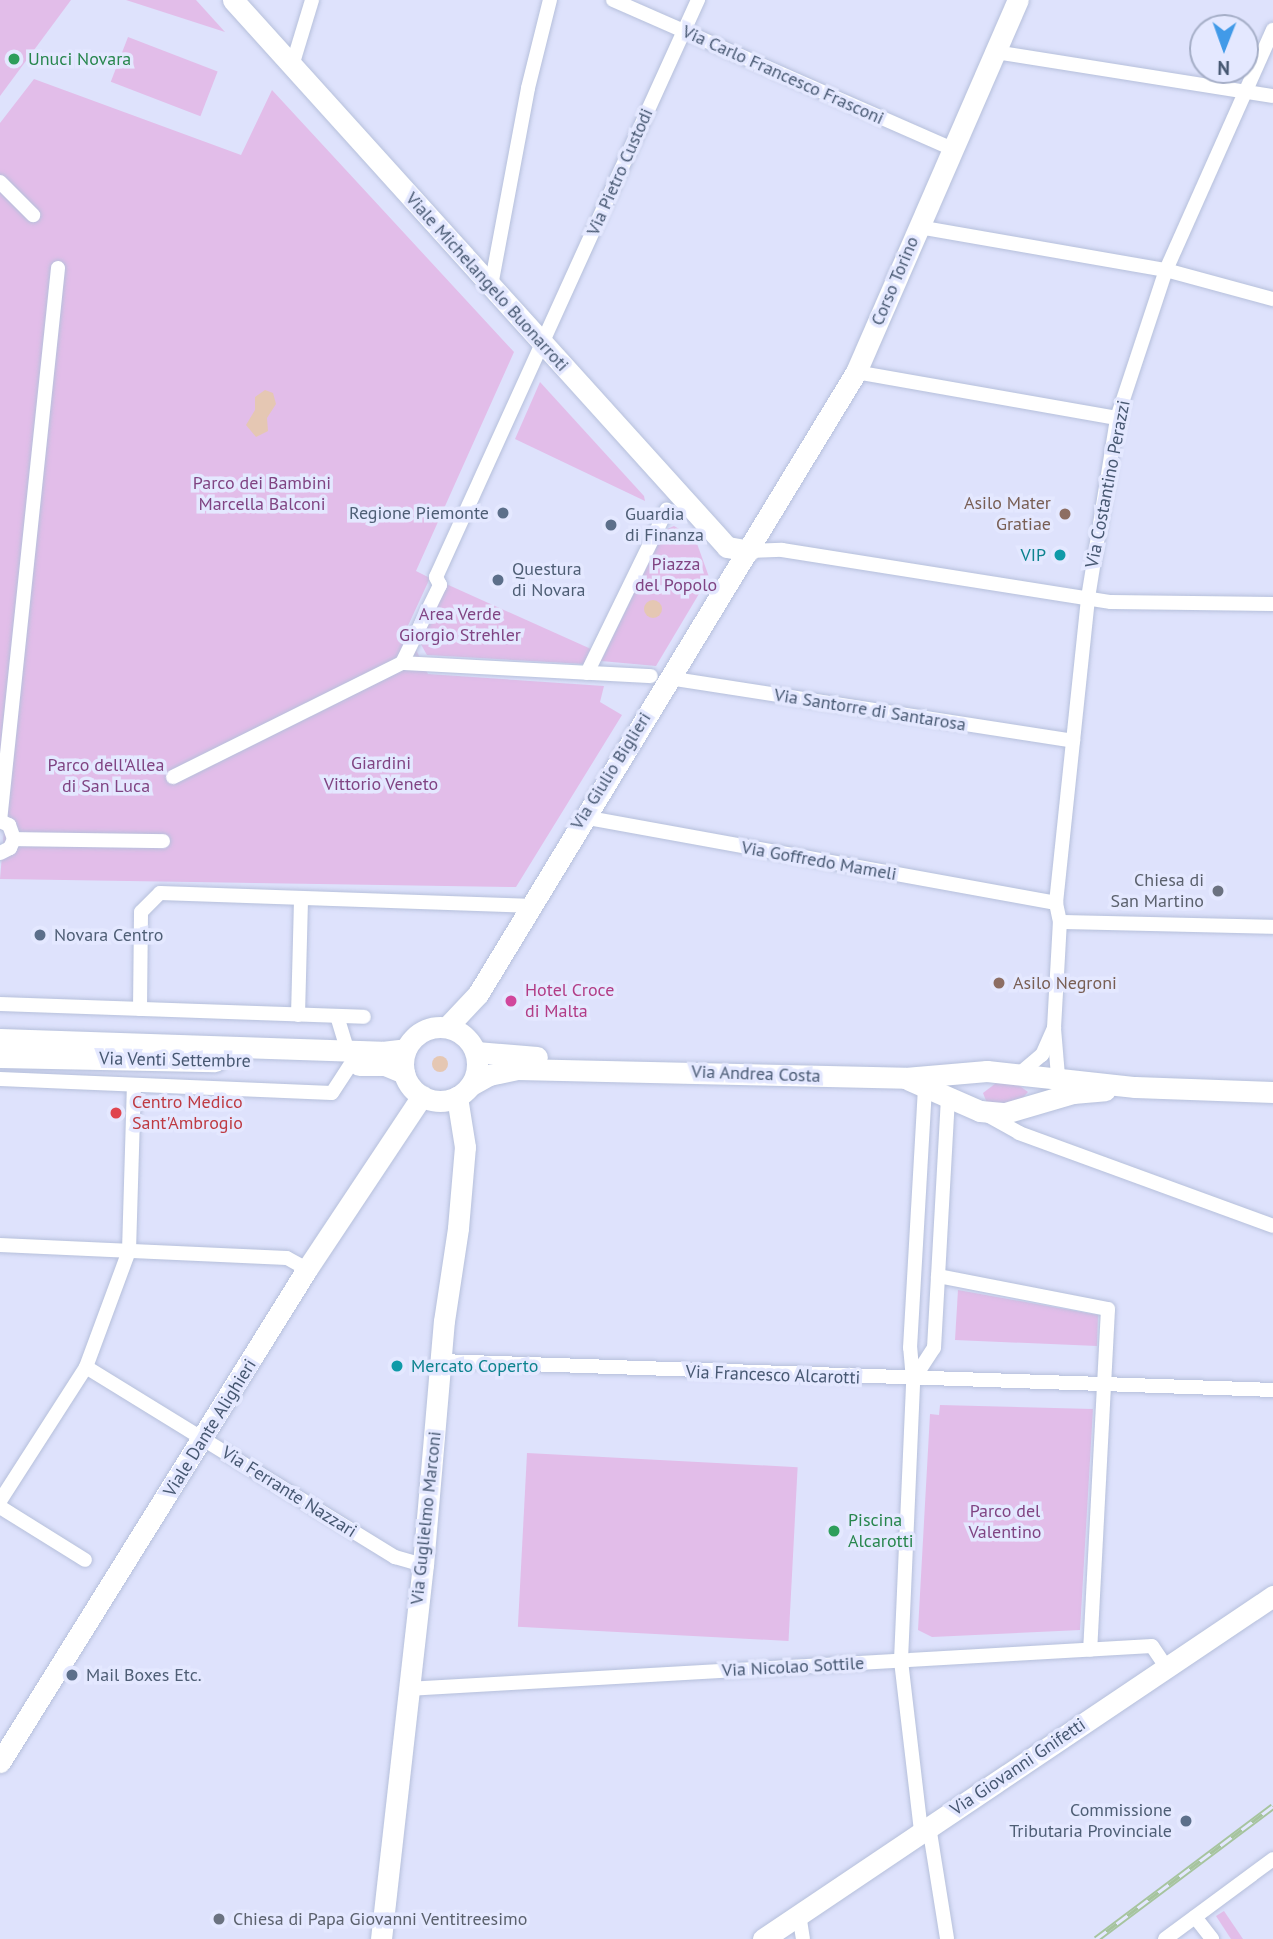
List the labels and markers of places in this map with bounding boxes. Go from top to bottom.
place label: Unuci Novara [28,48,131,70]
marker: Unuci Novara [6,51,22,67]
place label: Asilo Mater Gratiae [964,493,1051,536]
place label: Regione Piemonte [349,502,489,524]
place label: Guardia di Finanza [625,504,704,546]
marker: Regione Piemonte [495,505,511,521]
marker: Asilo Mater Gratiae [1057,506,1073,522]
marker: Guardia di Finanza [603,517,619,533]
place label: VIP [1020,544,1046,566]
marker: VIP [1052,547,1068,563]
place label: Questura di Novara [512,559,586,602]
marker: Questura di Novara [490,572,506,588]
place label: Chiesa di San Martino [1111,870,1204,912]
marker: Chiesa di San Martino [1210,883,1226,899]
place label: Novara Centro [54,924,164,946]
marker: Novara Centro [32,927,48,943]
place label: Asilo Negroni [1013,972,1117,994]
marker: Asilo Negroni [991,975,1007,991]
place label: Hotel Croce di Malta [525,980,614,1023]
marker: Hotel Croce di Malta [503,993,519,1009]
place label: Centro Medico Sant'Ambrogio [132,1092,243,1134]
marker: Centro Medico Sant'Ambrogio [106,1103,126,1123]
place label: Mercato Coperto [411,1355,538,1377]
marker: Mercato Coperto [389,1358,405,1374]
place label: Piscina Alcarotti [848,1510,914,1552]
marker: Piscina Alcarotti [826,1523,842,1539]
place label: Mail Boxes Etc. [86,1664,202,1686]
marker: Mail Boxes Etc. [64,1667,80,1683]
place label: Commissione Tributaria Provinciale [1009,1800,1172,1842]
marker: Commissione Tributaria Provinciale [1178,1813,1194,1829]
place label: Chiesa di Papa Giovanni Ventitreesimo [233,1908,528,1930]
marker: Chiesa di Papa Giovanni Ventitreesimo [211,1911,227,1927]

